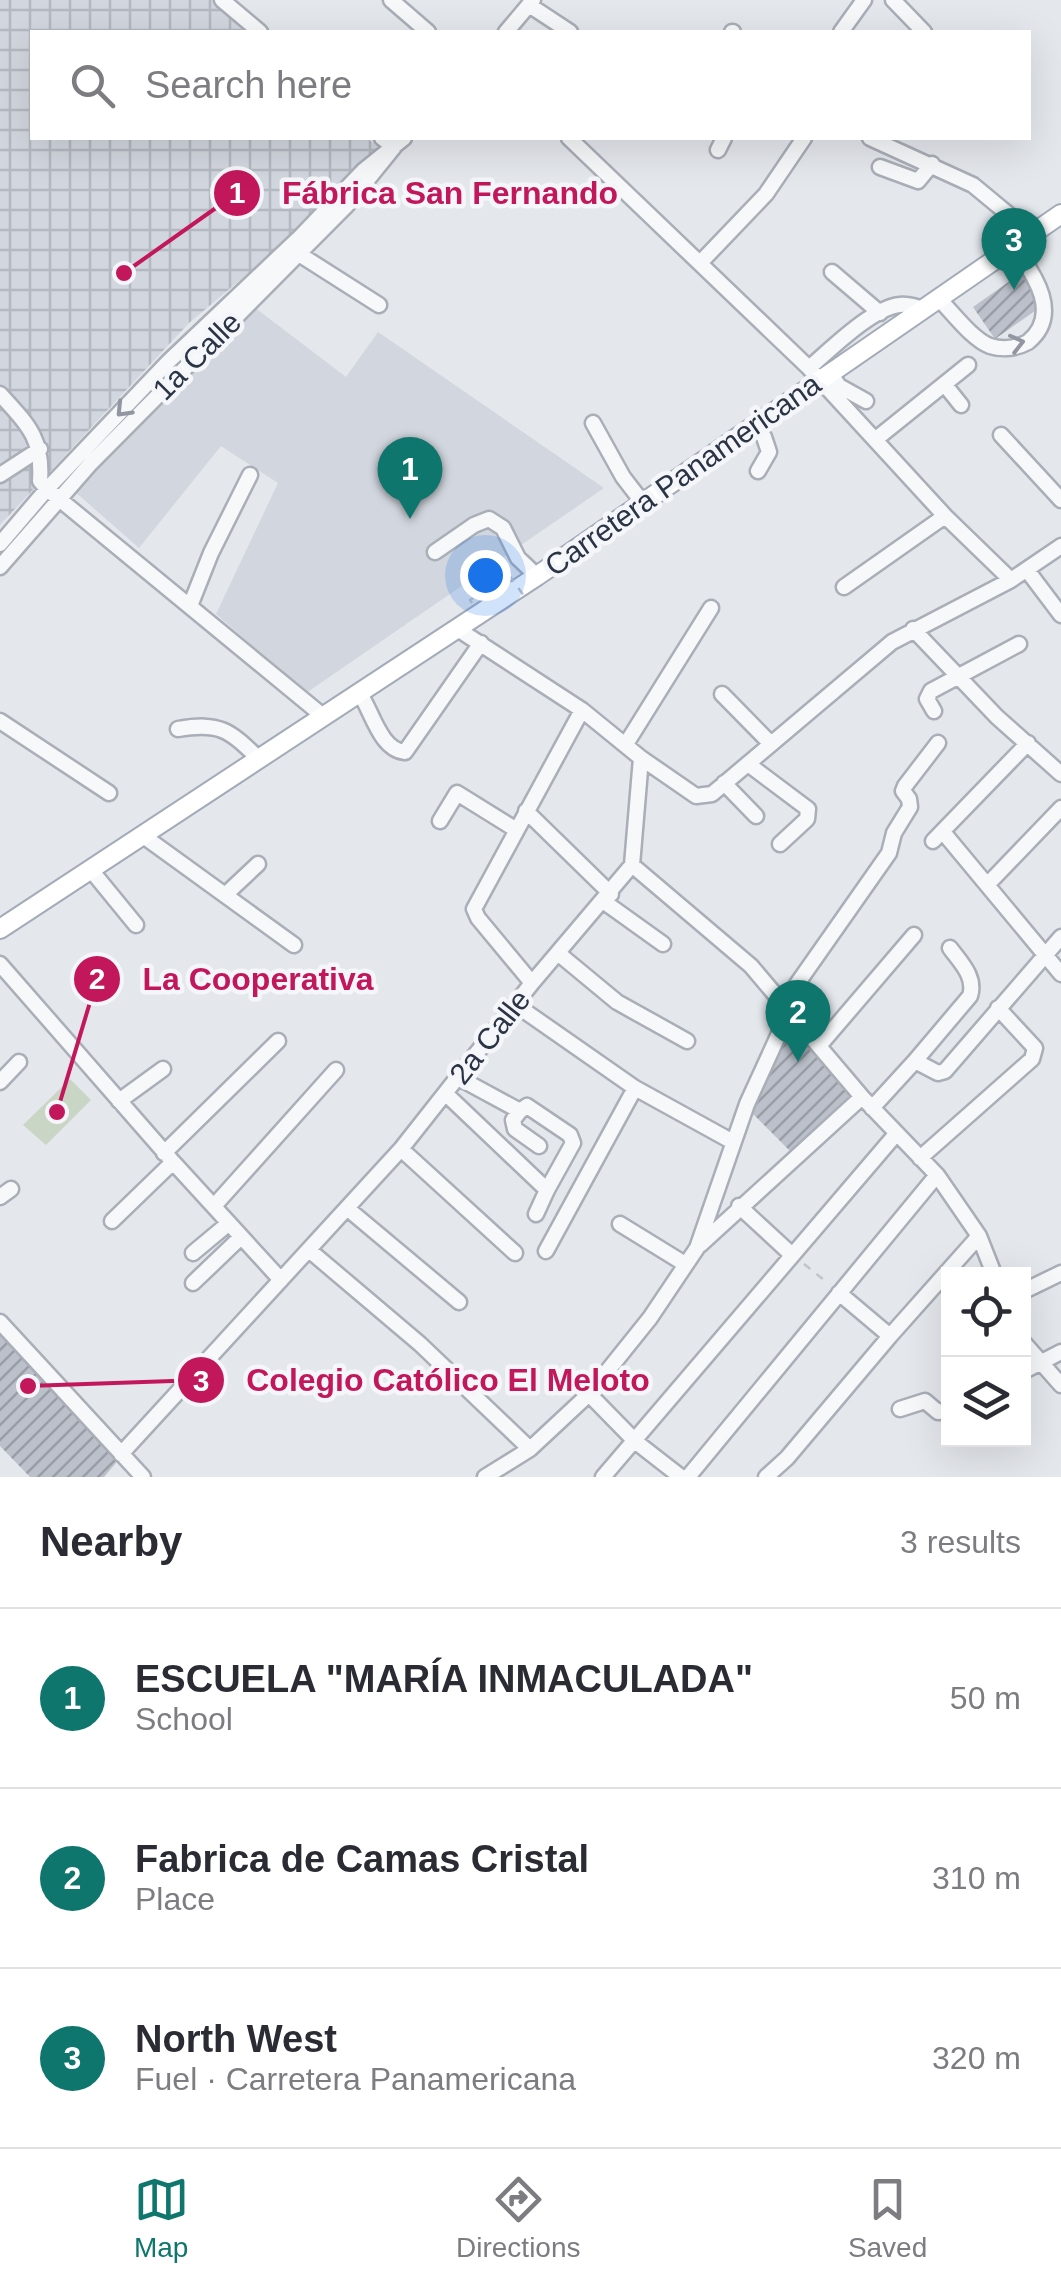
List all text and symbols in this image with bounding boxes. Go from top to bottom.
search box [30,30,1031,140]
icon: search [65,58,120,113]
text: Search here [145,64,352,106]
callout: Fábrica San Fernando [212,162,638,224]
text: Fábrica San Fernando [282,175,618,211]
text: 1 [229,176,245,209]
pin: 3 [982,208,1046,290]
street label: 1a Calle [146,305,247,406]
one-way arrow [1008,334,1025,355]
street label: Carretera Panamericana [539,367,827,582]
one-way arrow [117,398,135,416]
pin: 1 [378,436,442,519]
your location [460,550,511,601]
callout: La Cooperativa [72,948,393,1010]
text: La Cooperativa [142,961,374,997]
text: 2 [89,962,105,995]
pin: 2 [766,980,830,1062]
street label: 2a Calle [443,983,536,1090]
map controls [941,1267,1031,1447]
button: locate [941,1267,1031,1357]
callout: Colegio Católico El Meloto [176,1349,669,1411]
button: layers [941,1357,1031,1447]
text: Colegio Católico El Meloto [246,1362,650,1398]
text: 3 [193,1364,209,1397]
text: Nearby [40,1518,182,1565]
text: 3 results [900,1524,1021,1560]
text: ESCUELA "MARÍA INMACULADA" [135,1658,753,1700]
text: 1 [64,1680,81,1716]
text: 50 m [950,1680,1021,1716]
text: School [135,1701,233,1737]
text: Fabrica de Camas Cristal [135,1838,589,1880]
text: 2 [64,1860,81,1896]
text: 310 m [932,1860,1021,1896]
text: Place [135,1881,215,1917]
text: North West [135,2018,337,2060]
text: 3 [64,2040,81,2076]
text: 320 m [932,2040,1021,2076]
text: Fuel · Carretera Panamericana [135,2061,576,2097]
tab: Map [134,2172,189,2264]
tab: Directions [456,2172,581,2264]
tab: Saved [848,2172,927,2264]

